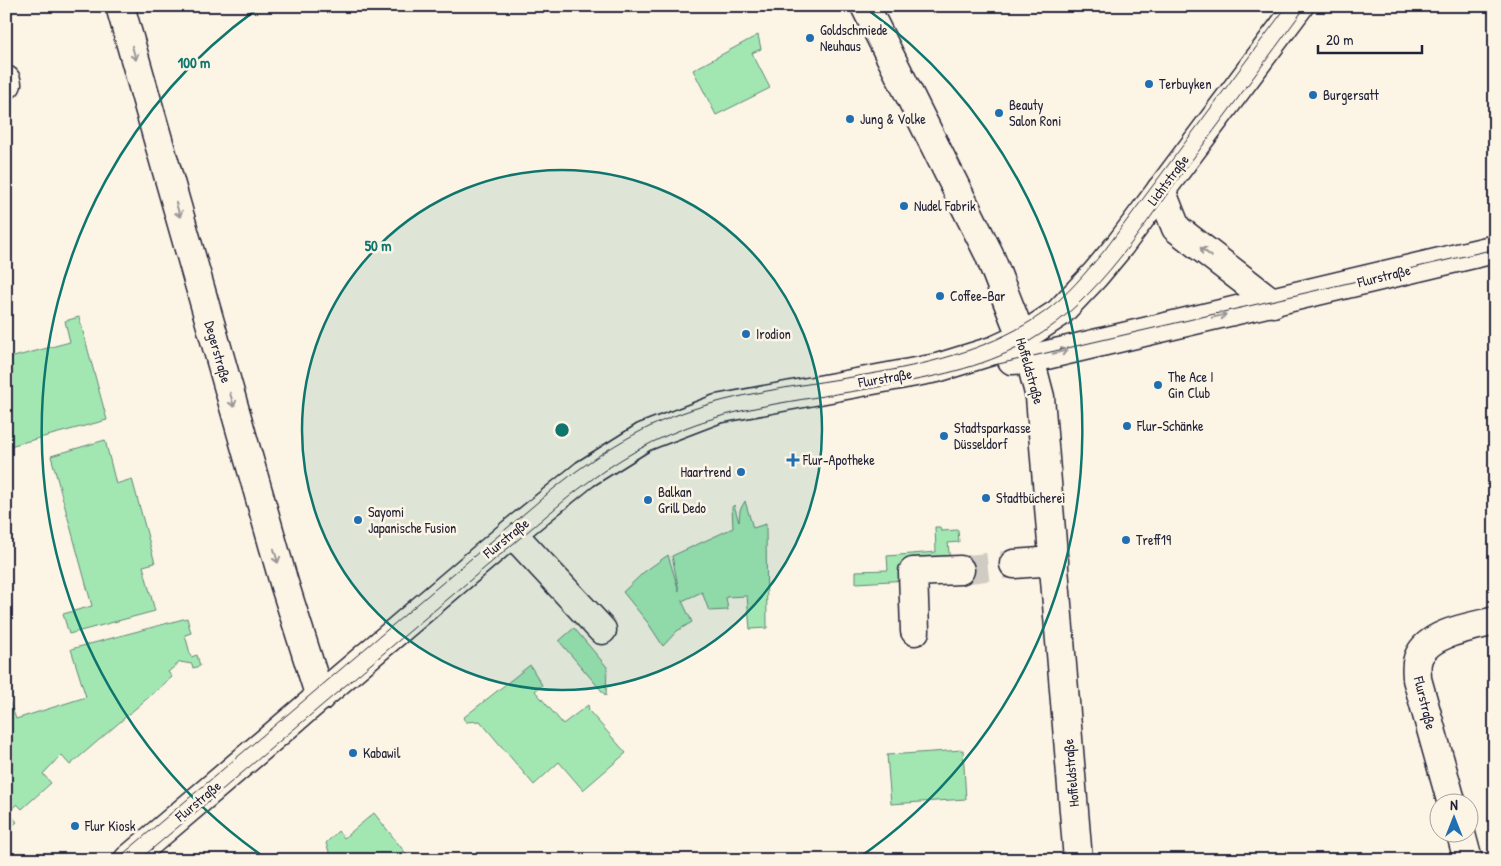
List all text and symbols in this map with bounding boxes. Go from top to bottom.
place label: Goldschmiede Neuhaus [820,20,888,55]
scale bar [1318,22,1422,54]
text: 20 m [1326,29,1353,50]
marker: Goldschmiede Neuhaus [804,32,816,44]
one-way arrow [129,45,139,61]
text: 100 m [178,52,210,73]
place label: Terbuyken [1159,74,1212,94]
marker: Terbuyken [1143,78,1155,90]
place label: Burgersatt [1323,85,1379,105]
marker: Burgersatt [1307,89,1319,101]
place label: Beauty Salon Roni [1009,95,1061,130]
marker: Beauty Salon Roni [993,107,1005,119]
place label: Jung & Volke [860,109,926,129]
marker: Jung & Volke [844,113,856,125]
street label: Lichtstraße [1142,150,1194,209]
place label: Nudel Fabrik [914,196,976,215]
marker: Nudel Fabrik [898,200,910,212]
one-way arrow [174,201,183,217]
text: 50 m [365,235,391,256]
one-way arrow [1200,246,1213,257]
street label: Flurstraße [1354,260,1413,292]
place label: Coffee-Bar [950,286,1006,305]
marker: Coffee-Bar [934,290,946,302]
one-way arrow [1210,311,1226,320]
street label: Degerstraße [200,319,236,386]
place label: Irodion [756,324,791,343]
marker: Irodion [740,328,752,340]
street label: Hoffeldstraße [1011,335,1049,407]
one-way arrow [1052,347,1068,356]
street label: Flurstraße [856,363,914,393]
place label: The Ace I Gin Club [1168,367,1214,402]
marker: The Ace I Gin Club [1152,379,1164,391]
one-way arrow [227,391,237,407]
place label: Flur-Schänke [1136,416,1204,435]
place label: Stadtsparkasse Düsseldorf [954,418,1031,453]
marker: Flur-Schänke [1121,420,1133,432]
centre of rings [553,421,571,439]
marker: Stadtsparkasse Düsseldorf [938,430,950,442]
place label: Flur-Apotheke [802,450,875,470]
marker: Flur-Apotheke [787,454,799,466]
place label: Haartrend [681,462,732,481]
marker: Haartrend [735,466,747,478]
place label: Balkan Grill Dedo [658,482,706,517]
place label: Stadtbücherei [996,488,1065,507]
marker: Stadtbücherei [980,492,992,504]
marker: Balkan Grill Dedo [642,494,654,506]
place label: Sayomi Japanische Fusion [368,502,456,538]
street label: Flurstraße [478,513,534,563]
marker: Sayomi Japanische Fusion [352,514,364,526]
place label: Treff19 [1136,530,1171,549]
marker: Treff19 [1120,534,1132,546]
one-way arrow [271,548,281,564]
street label: Flurstraße [1409,673,1441,732]
street label: Hoffeldstraße [1058,738,1084,808]
place label: Kabawil [363,743,401,762]
marker: Kabawil [347,747,359,759]
street label: Flurstraße [170,776,225,827]
north arrow [1428,794,1478,844]
text: N [1450,795,1458,814]
place label: Flur Kiosk [84,816,136,835]
marker: Flur Kiosk [69,820,81,832]

